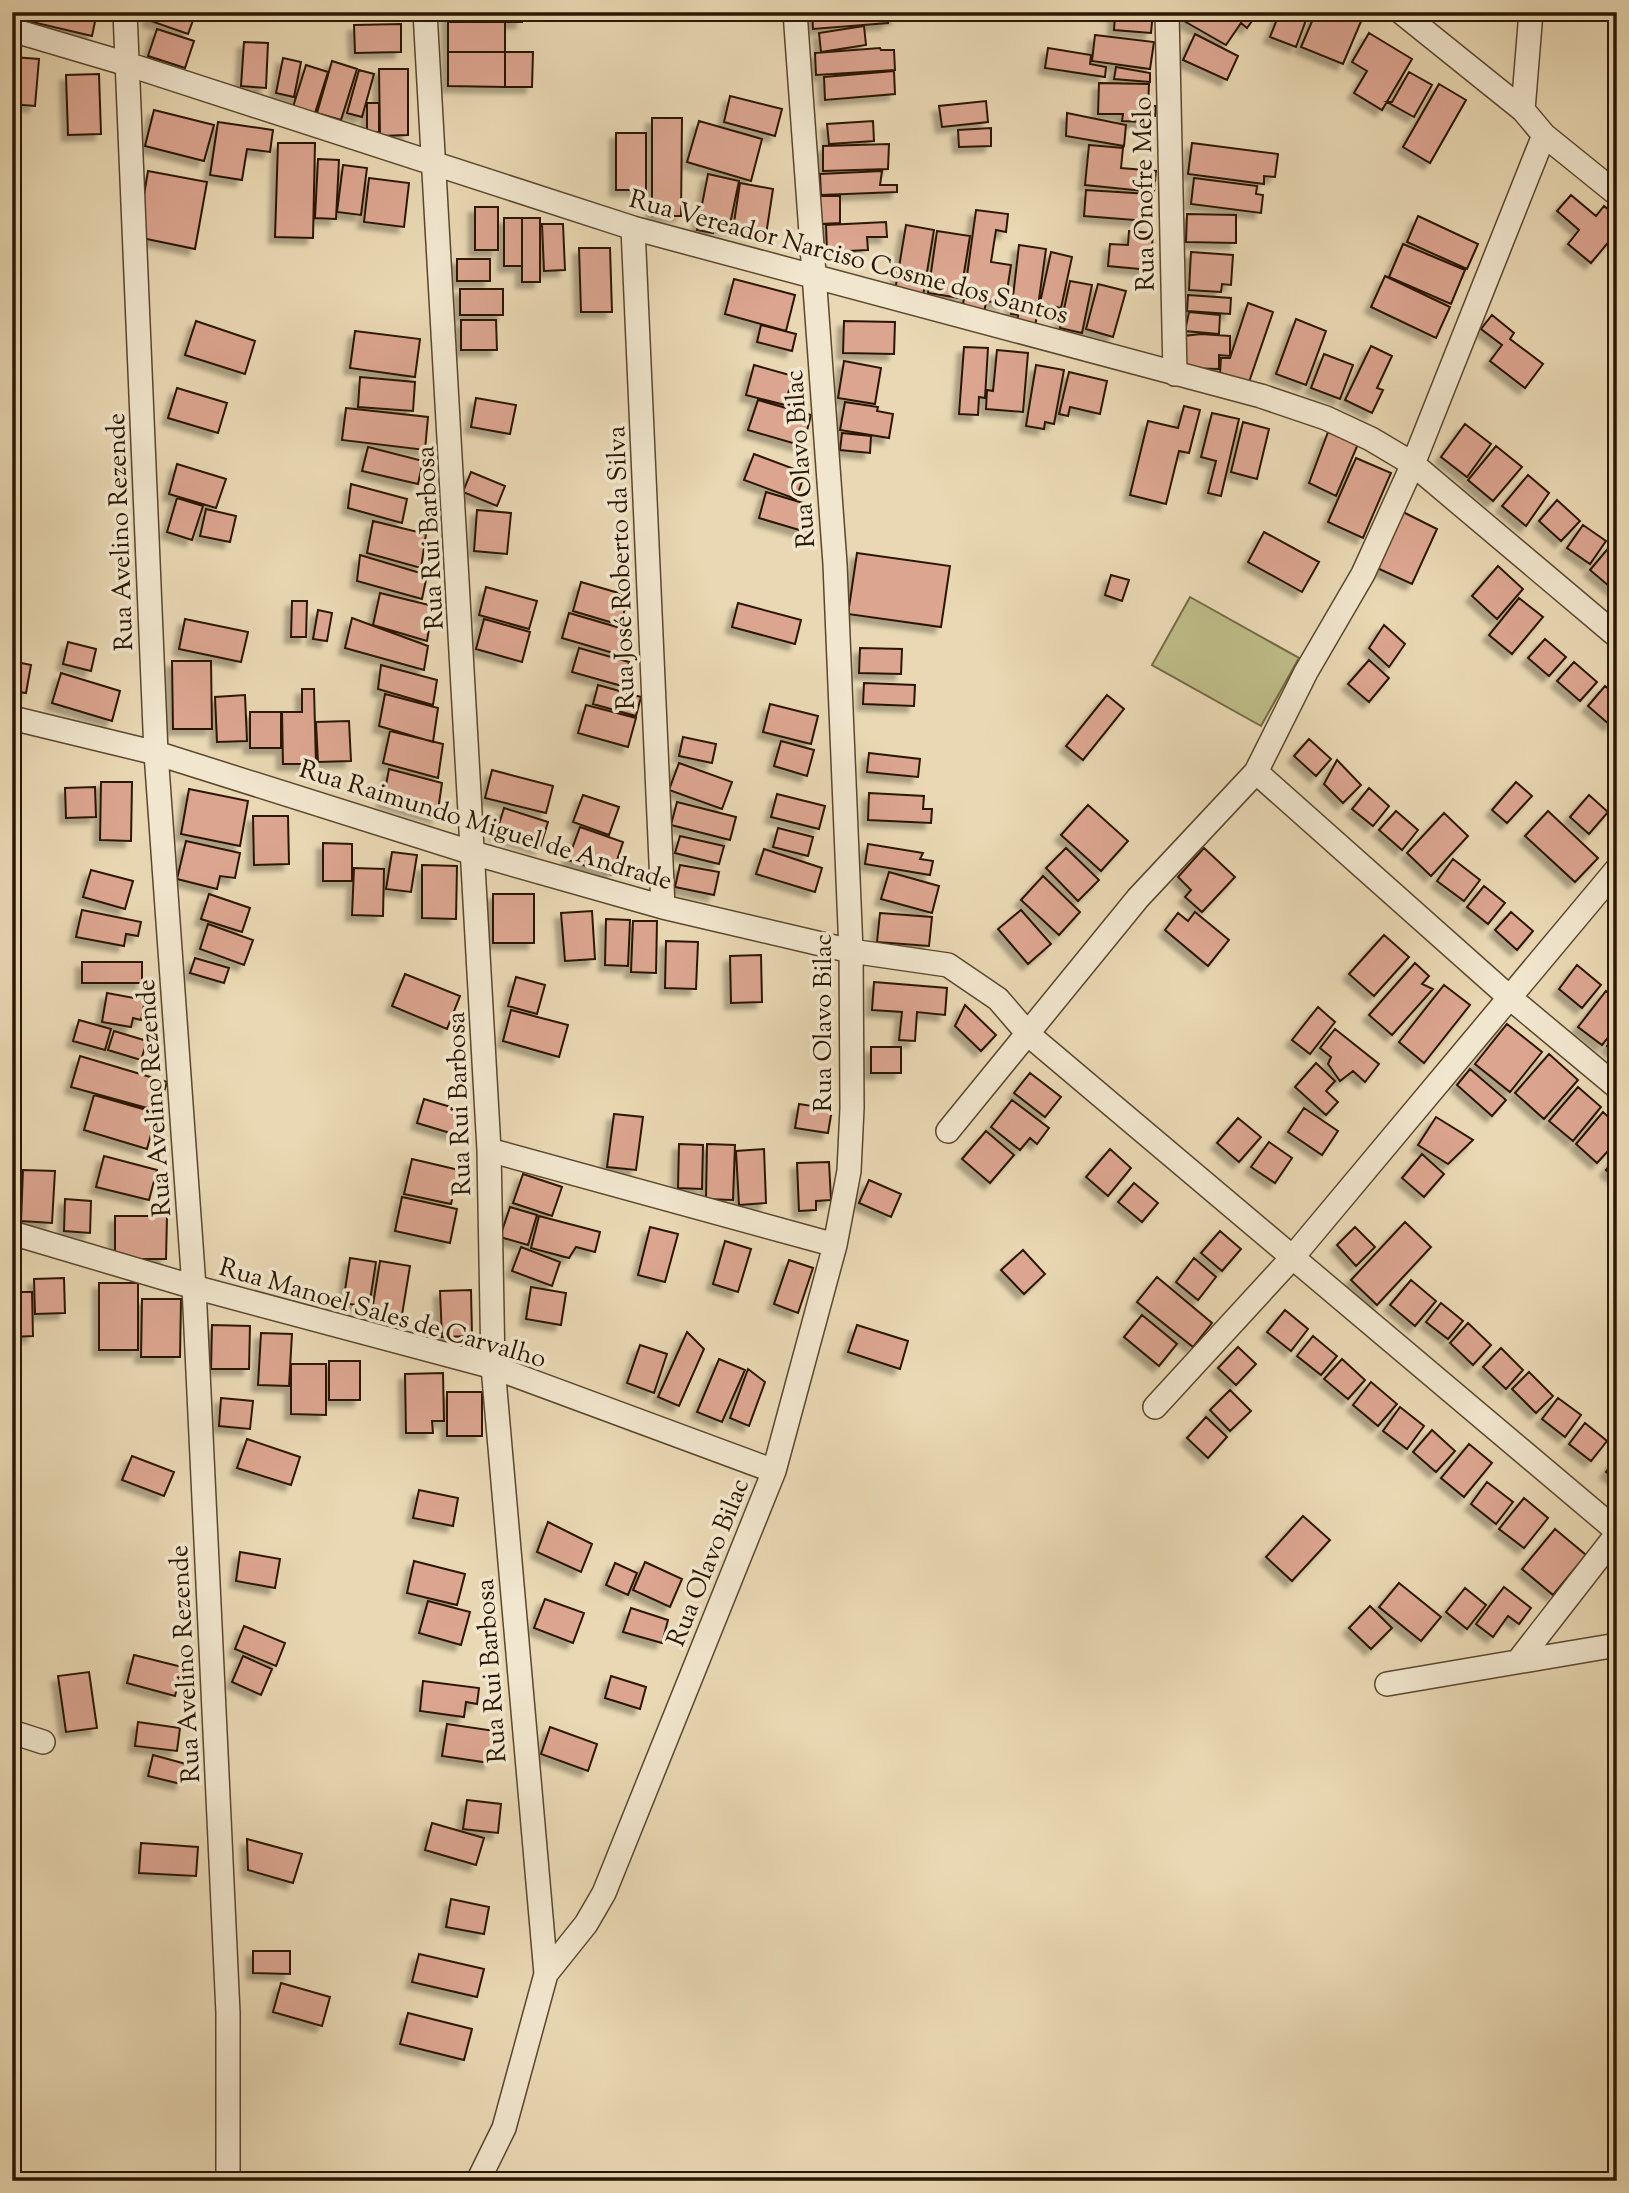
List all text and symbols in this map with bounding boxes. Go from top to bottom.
street label: Rua Onofre Melo [1125,96,1166,292]
street label: Rua Vereador Narciso Cosme dos Santos [625,182,1072,335]
street label: Rua Olavo Bilac [777,368,826,549]
street label: Rua Avelino Rezende [99,412,144,652]
street label: Rua José Roberto da Silva [599,425,646,711]
street label: Rua Rui Barbosa [408,445,455,631]
street label: Rua Raimundo Miguel de Andrade [294,752,676,901]
street label: Rua Olavo Bilac [806,934,843,1112]
street label: Rua Avelino Rezende [129,978,182,1218]
street label: Rua Rui Barbosa [439,1011,482,1197]
street label: Rua Manoel Sales de Carvalho [214,1250,550,1379]
street label: Rua Olavo Bilac [659,1473,760,1653]
street label: Rua Avelino Rezende [162,1544,211,1784]
street label: Rua Rui Barbosa [468,1578,517,1764]

